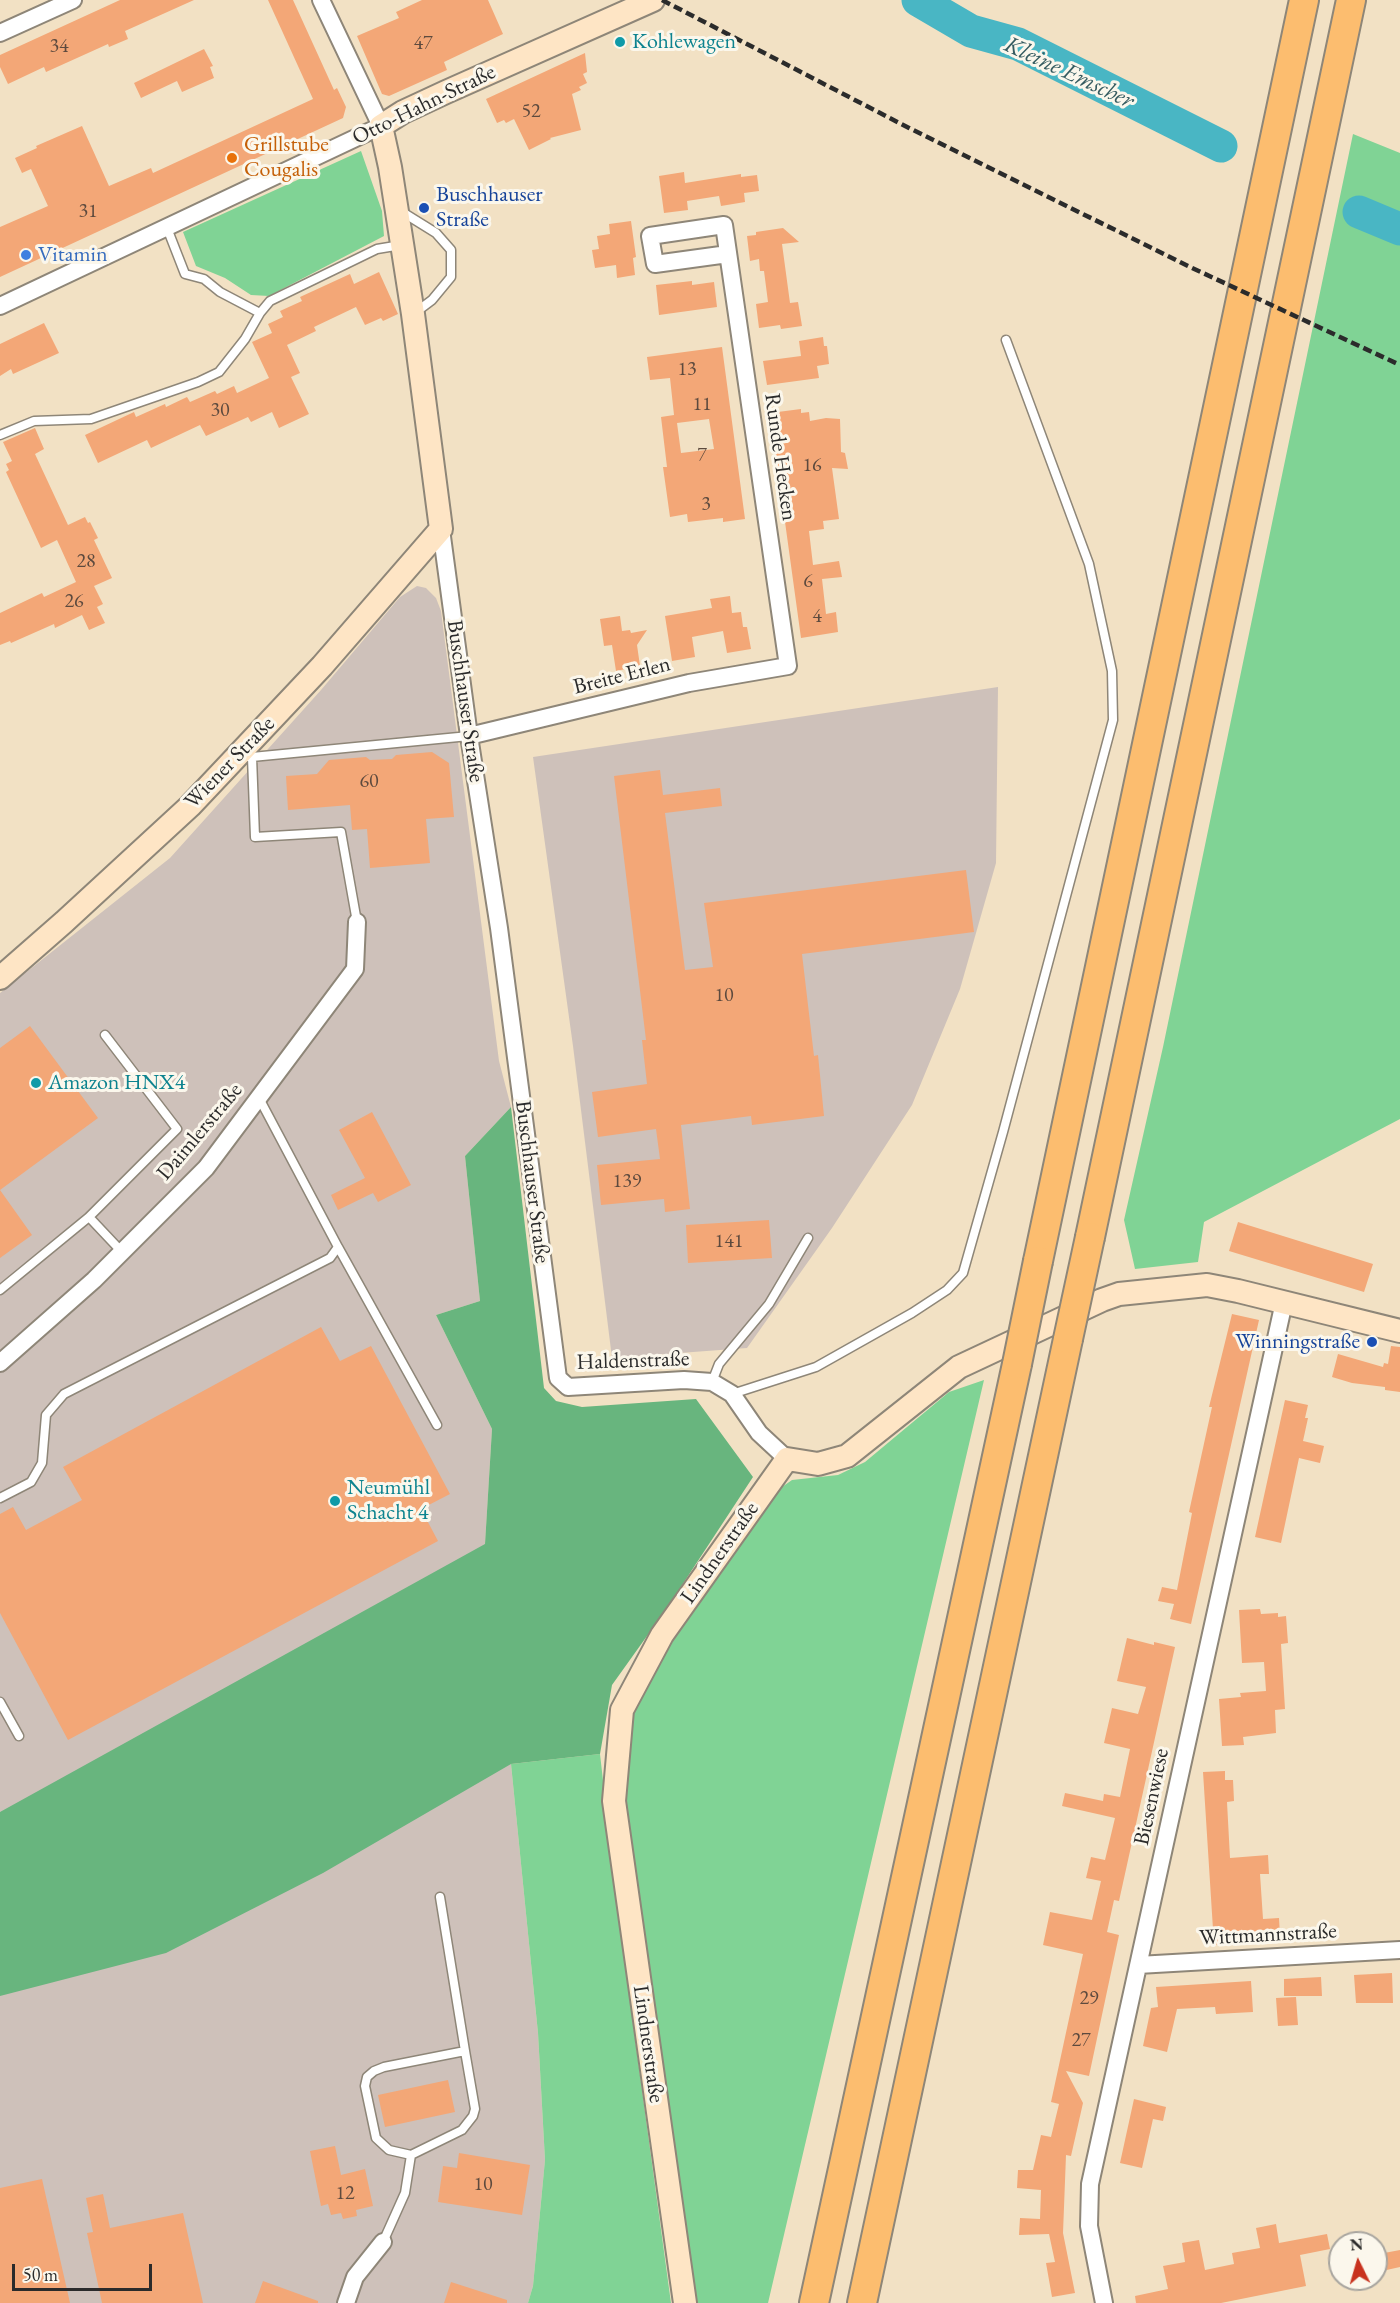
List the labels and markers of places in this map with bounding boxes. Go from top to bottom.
place label: Kohlewagen [632,29,736,55]
marker: Kohlewagen [613,35,627,49]
place label: Grillstube Cougalis [244,132,329,184]
marker: Grillstube Cougalis [225,151,239,165]
place label: Buschhauser Straße [436,182,543,234]
marker: Buschhauser Straße [417,201,431,215]
place label: Vitamin [38,242,108,268]
marker: Vitamin [19,248,33,262]
place label: Amazon HNX4 [48,1070,185,1096]
marker: Amazon HNX4 [29,1076,43,1090]
place label: Winningstraße [1235,1329,1360,1355]
marker: Winningstraße [1365,1335,1379,1349]
place label: Neumühl Schacht 4 [347,1475,430,1526]
marker: Neumühl Schacht 4 [328,1494,342,1508]

